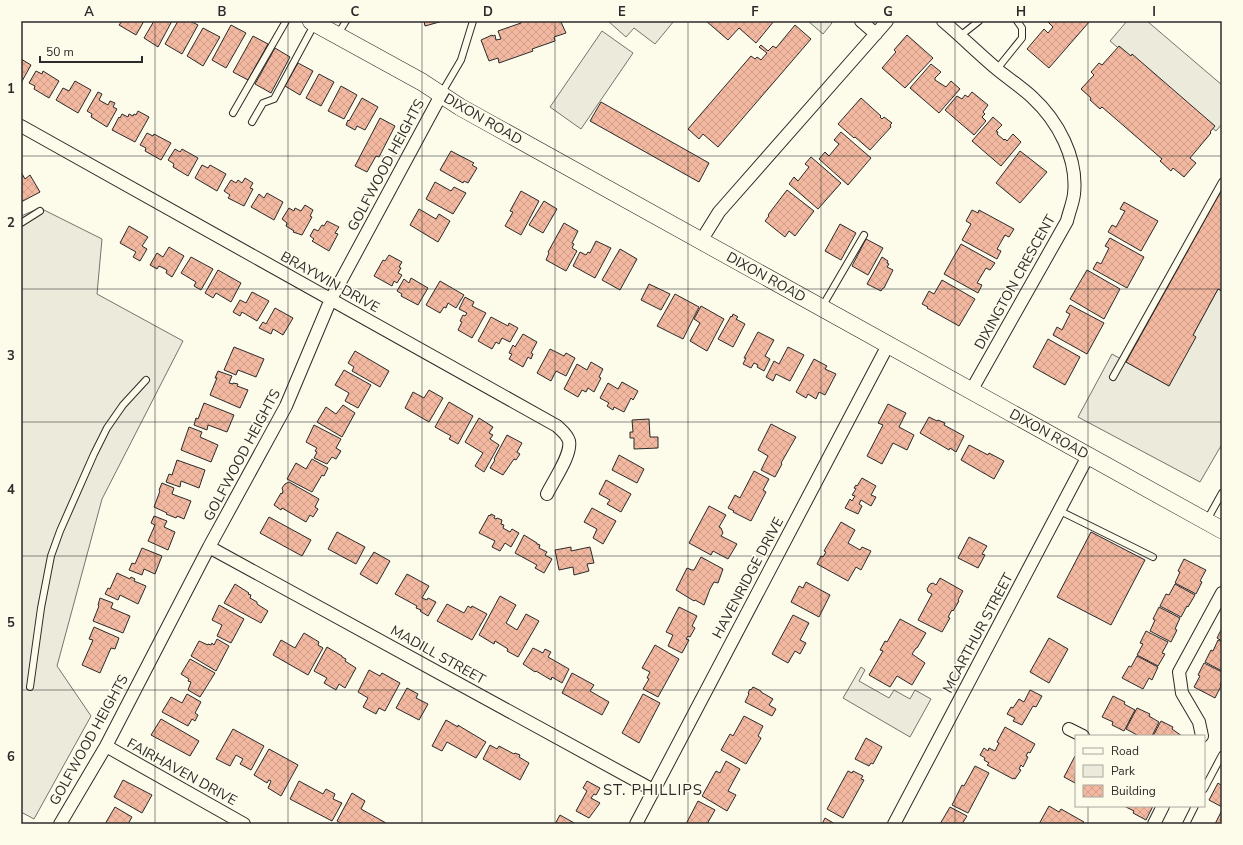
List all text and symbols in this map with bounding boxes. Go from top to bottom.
text: A [84,3,94,21]
text: B [218,3,227,21]
text: C [351,3,360,21]
text: D [483,3,493,21]
text: E [618,3,626,21]
text: F [751,3,759,21]
text: G [883,3,893,21]
text: H [1016,3,1026,21]
text: I [1152,3,1156,21]
scale bar [40,38,142,64]
text: 50 m [46,44,74,60]
text: 1 [7,80,15,98]
street label: DIXON ROAD [440,89,526,149]
street label: GOLFWOOD HEIGHTS [343,95,429,234]
street label: DIXINGTON CRESCENT [970,211,1060,353]
text: 2 [7,214,15,232]
street label: BRAYWIN DRIVE [277,247,383,317]
street label: DIXON ROAD [723,247,809,307]
text: 3 [7,347,15,365]
street label: GOLFWOOD HEIGHTS [199,385,285,524]
street label: DIXON ROAD [1006,404,1092,464]
text: 4 [7,481,15,499]
street label: HAVENRIDGE DRIVE [708,514,788,642]
street label: MCARTHUR STREET [938,569,1018,696]
text: 5 [7,614,15,632]
street label: MADILL STREET [387,621,489,689]
street label: GOLFWOOD HEIGHTS [45,671,133,809]
street label: FAIRHAVEN DRIVE [124,734,240,810]
legend [1075,735,1205,807]
text: Road [1111,743,1139,759]
text: 6 [7,748,15,766]
text: Park [1111,763,1136,779]
district label: ST. PHILLIPS [603,780,703,800]
text: Building [1111,783,1156,799]

